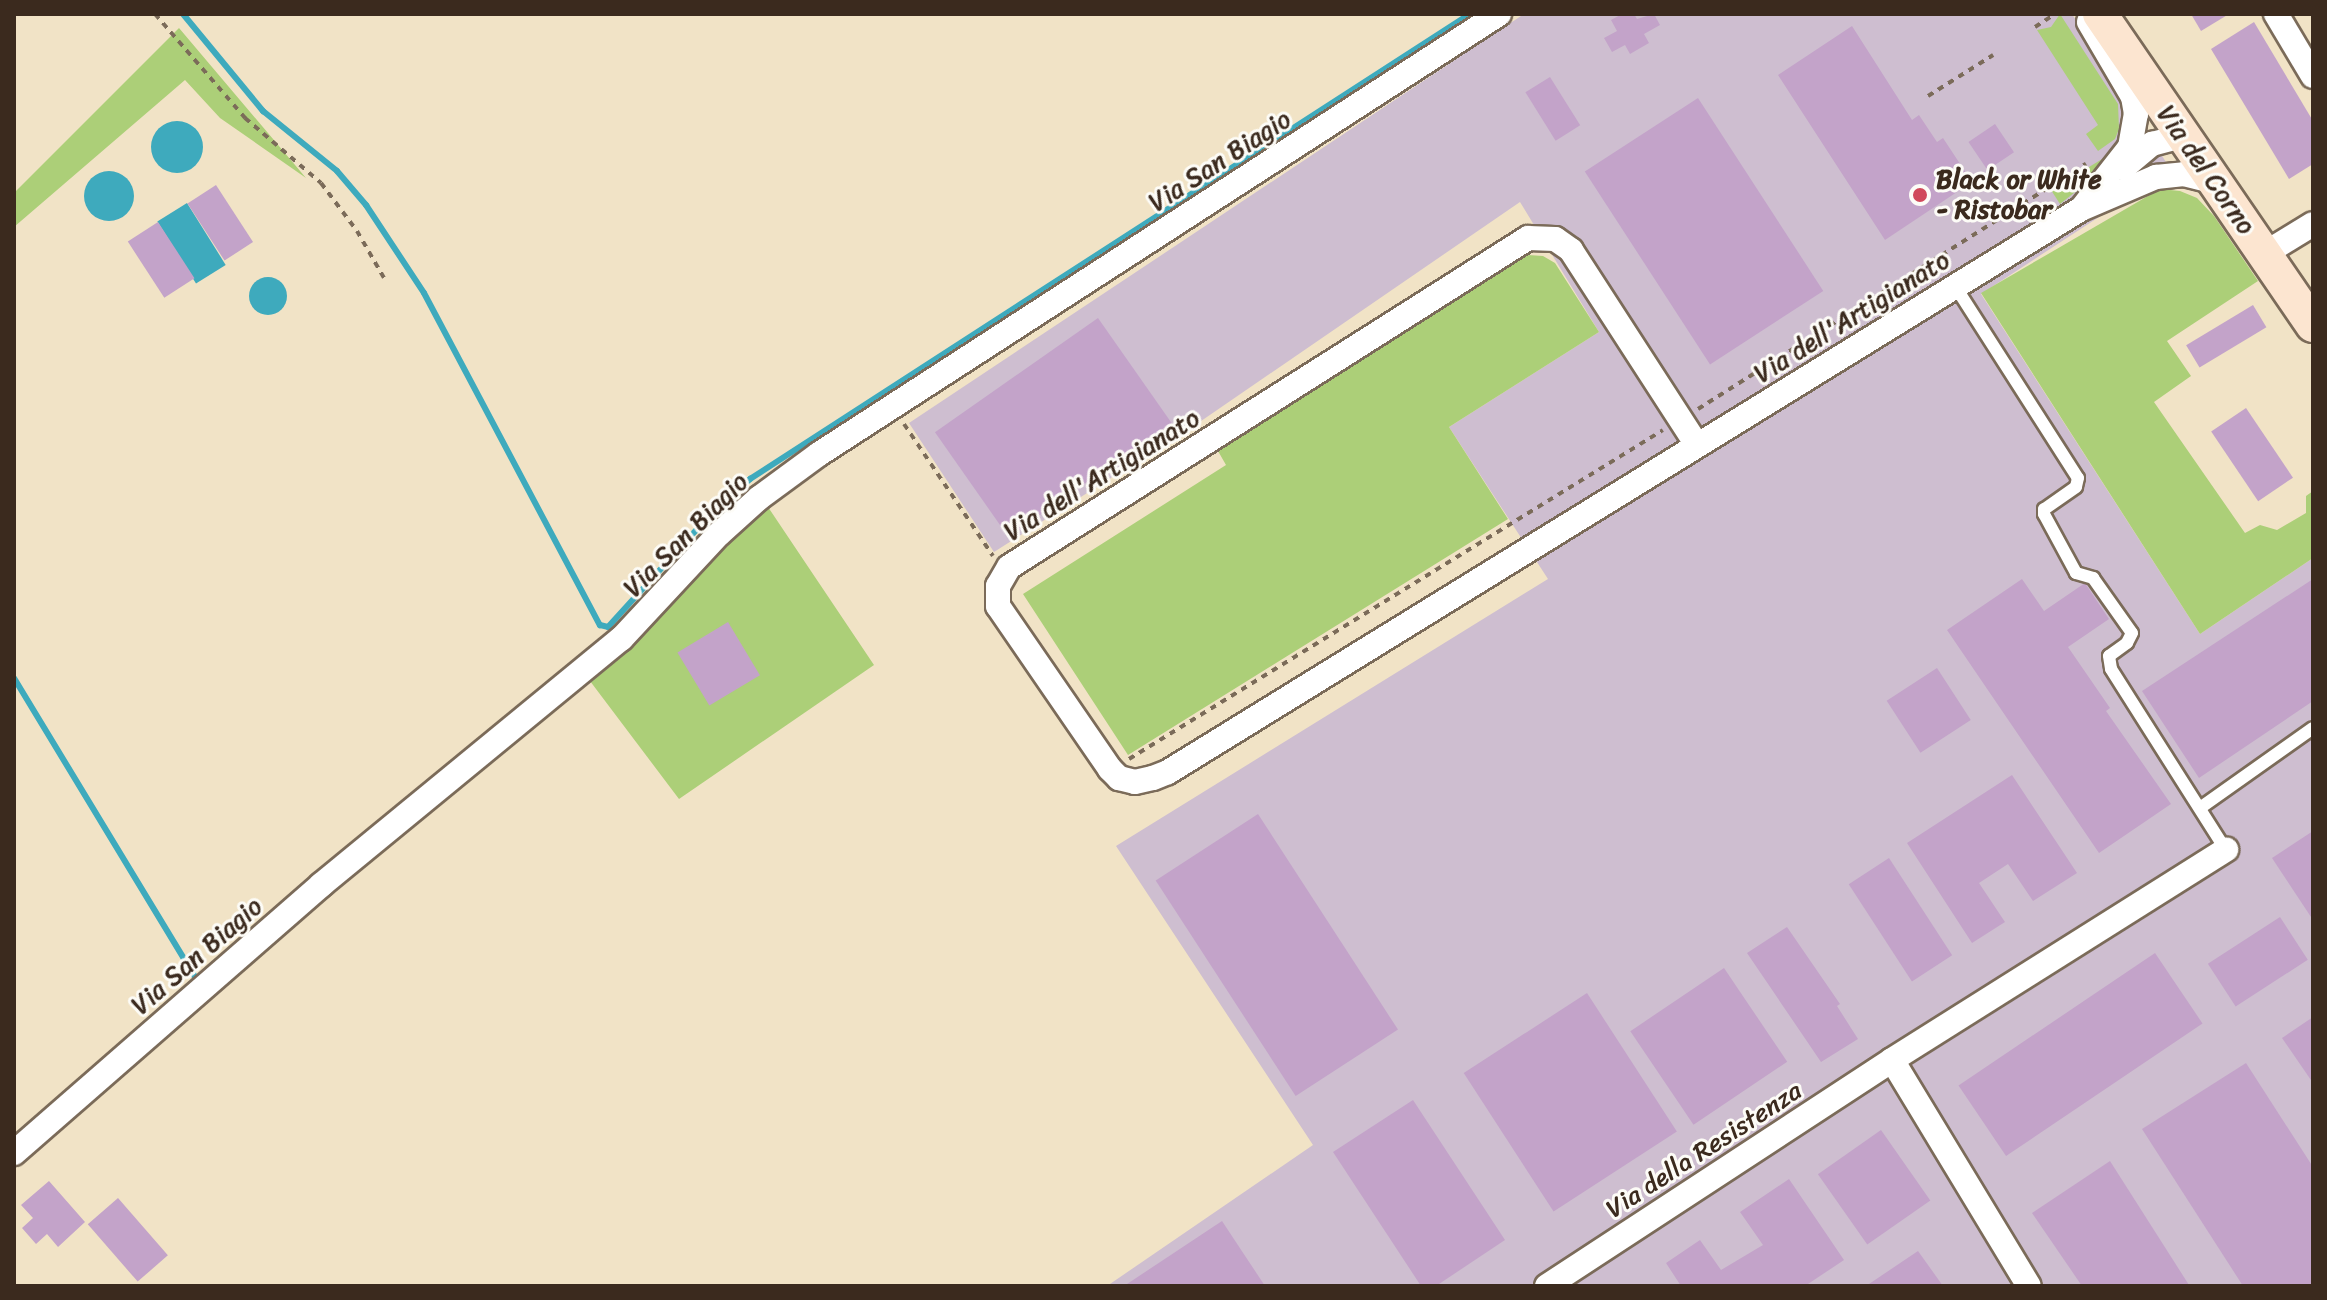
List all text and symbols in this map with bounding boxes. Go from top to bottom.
street label: Via del Corno [2150,99,2262,241]
street label: Via San Biagio [1143,104,1297,218]
place label: Black or White - Ristobar [1936,164,2103,226]
marker: Black or White - Ristobar [1911,186,1929,204]
street label: Via dell'Artigianato [1748,244,1956,390]
street label: Via dell'Artigianato [998,402,1206,548]
street label: Via San Biagio [617,466,755,604]
street label: Via San Biagio [125,891,269,1021]
street label: Via della Resistenza [1600,1075,1808,1225]

